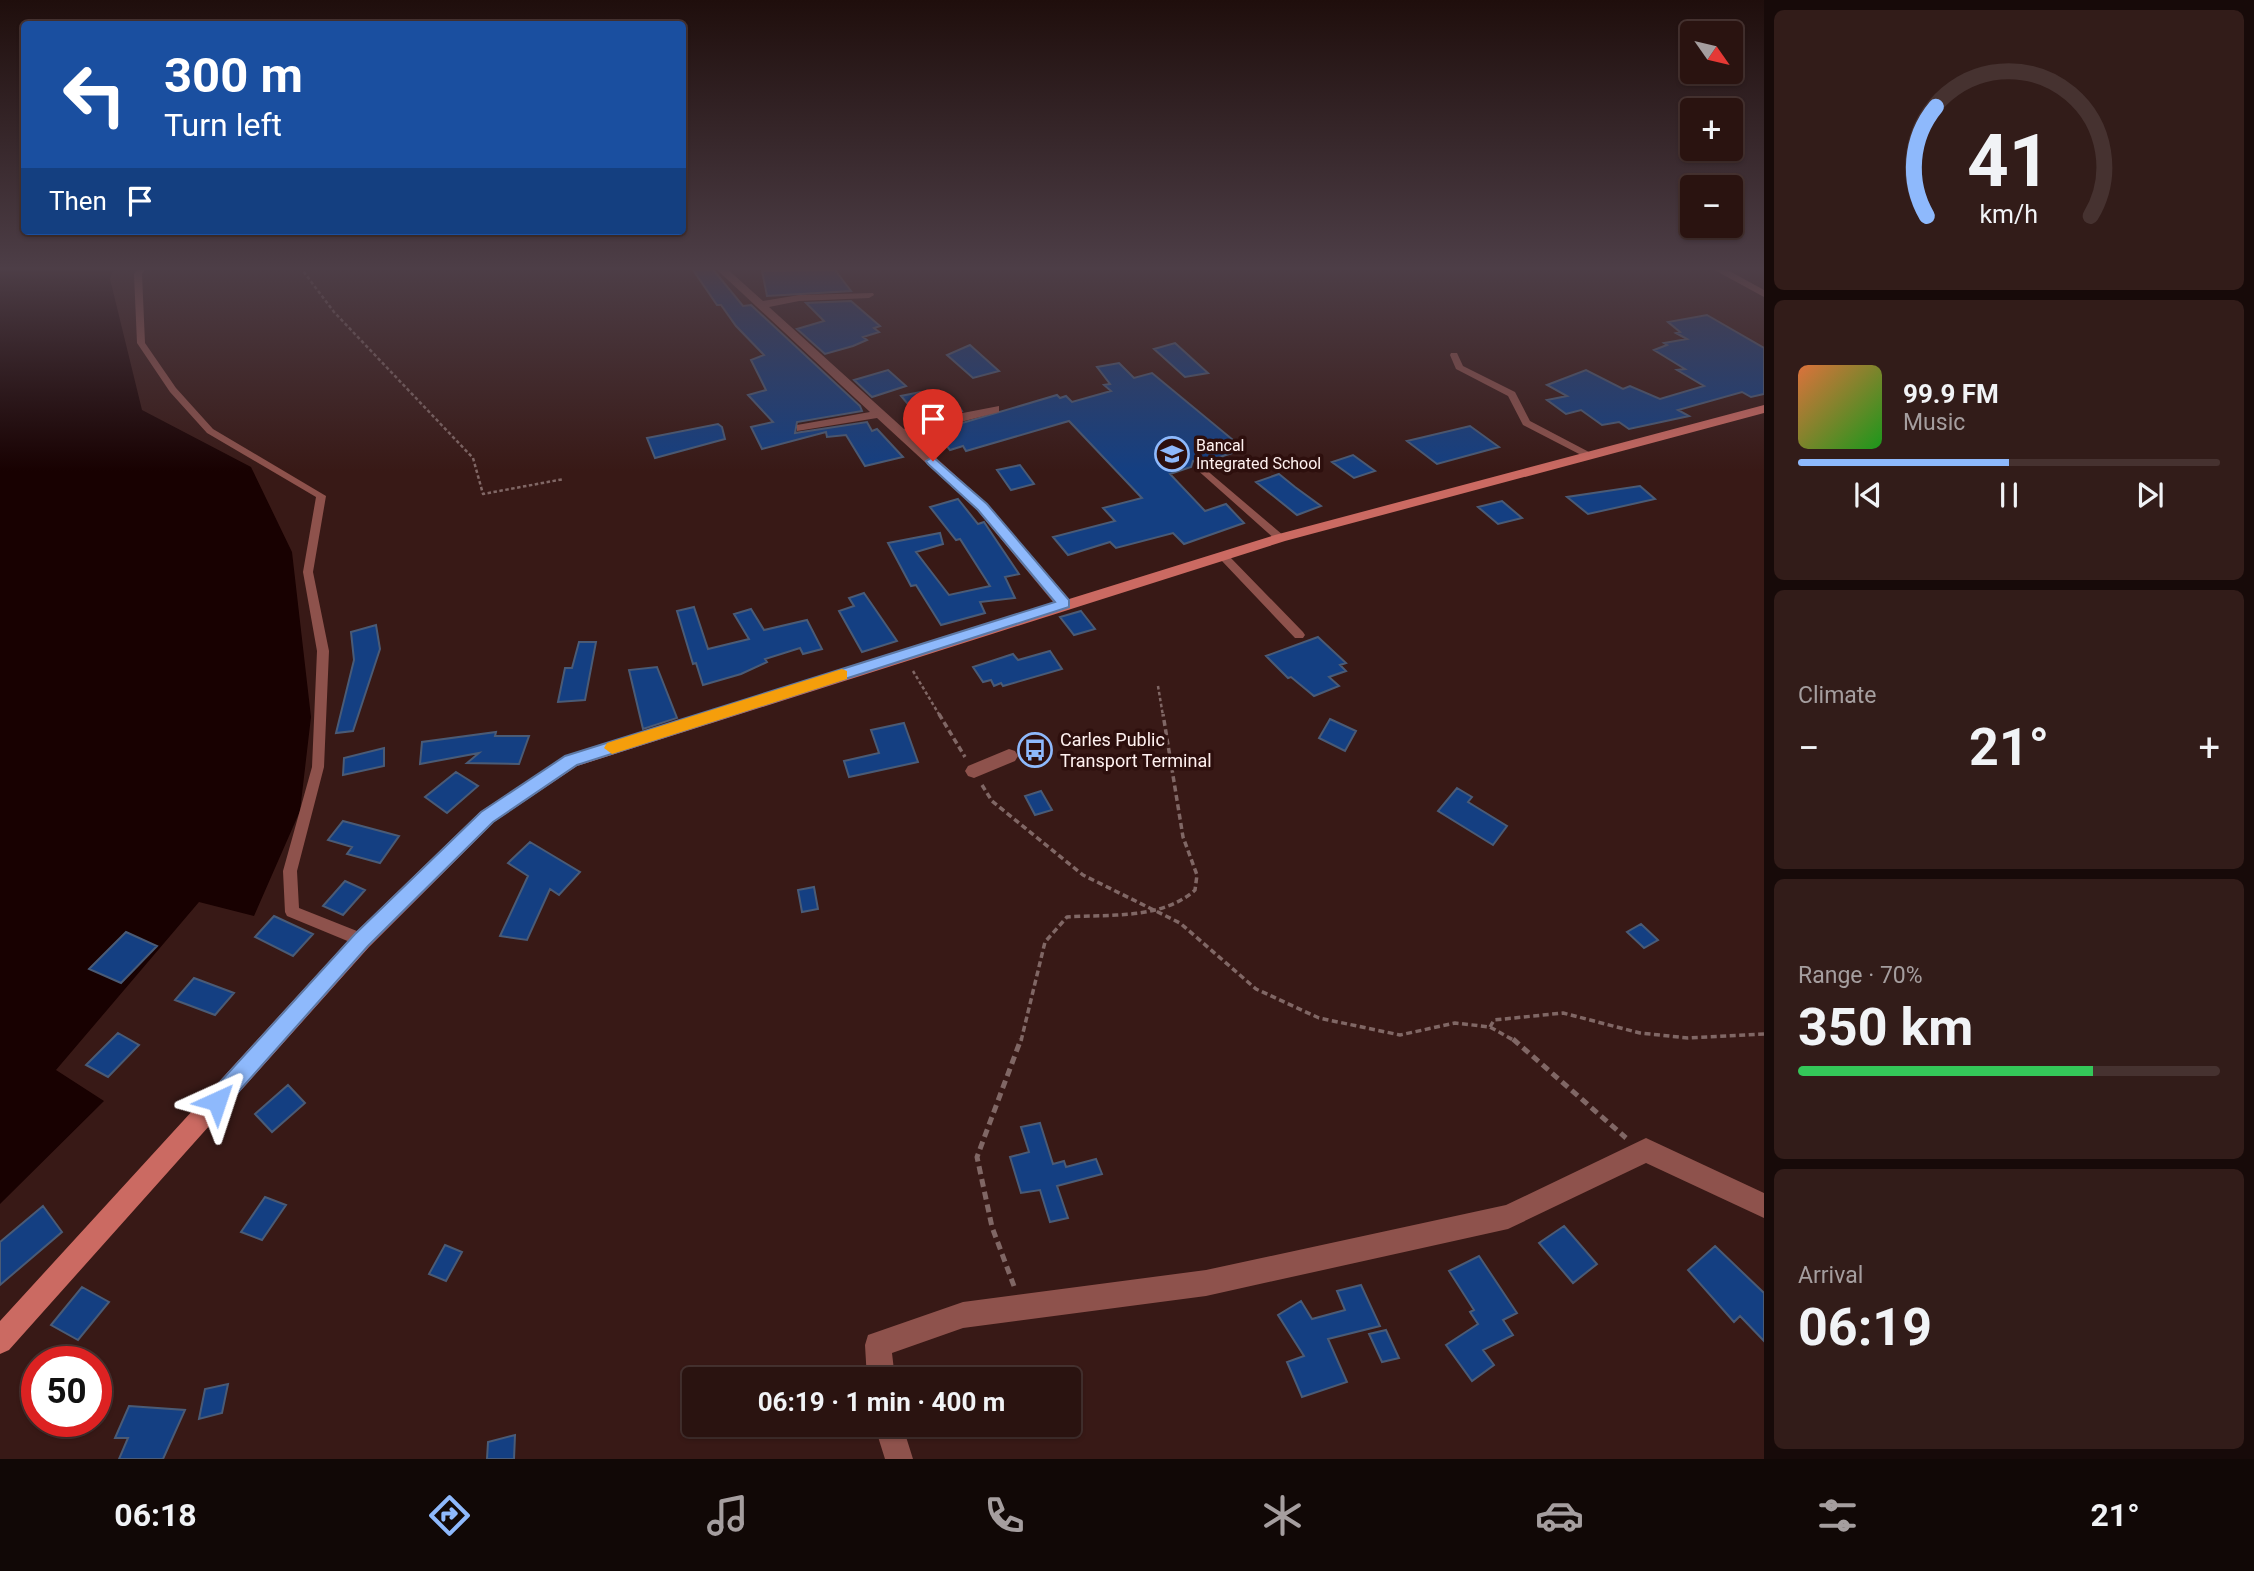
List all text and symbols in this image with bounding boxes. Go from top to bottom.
north arrow [1680,21,1743,84]
map controls [1680,21,1743,238]
text: 300 m [164,47,303,104]
icon: left [49,49,140,140]
button: + [1680,98,1743,161]
text: Turn left [164,106,282,144]
text: 41 [1967,118,2051,204]
button: − [1680,175,1743,238]
icon: arrive [121,182,159,220]
text: Then [49,186,107,216]
text: km/h [1980,200,2038,229]
text: 99.9 FM [1903,379,1999,409]
pin [903,389,963,461]
icon: arrive [914,400,952,438]
text: Music [1903,409,1965,436]
school or university icon: Bancal Integrated School [1153,435,1191,473]
place label: Bancal Integrated School [1196,436,1321,473]
icon: previous [1849,476,1887,514]
icon: pause [1990,476,2028,514]
icon: next [2131,476,2169,514]
text: Climate [1798,682,1877,709]
text: 21° [1969,717,2049,778]
text: − [1798,726,1820,770]
text: + [2198,726,2220,770]
place label: Carles Public Transport Terminal [1060,729,1212,771]
bus stop icon: Carles Public Transport Terminal [1016,731,1054,769]
text: Range · 70% [1798,962,1923,989]
text: 350 km [1798,997,1973,1058]
position arrow [180,1064,254,1138]
text: Arrival [1798,1262,1863,1289]
text: 06:19 [1798,1297,1932,1358]
speed limit sign: 50 [21,1346,112,1437]
text: 06:19 · 1 min · 400 m [758,1387,1005,1417]
icon: directions [425,1491,474,1540]
icon: music [703,1491,752,1540]
icon: phone [980,1491,1029,1540]
icon: climate [1258,1491,1307,1540]
icon: car [1535,1491,1584,1540]
icon: filters [1813,1491,1862,1540]
text: 06:18 [114,1496,197,1534]
text: 21° [2090,1496,2140,1534]

